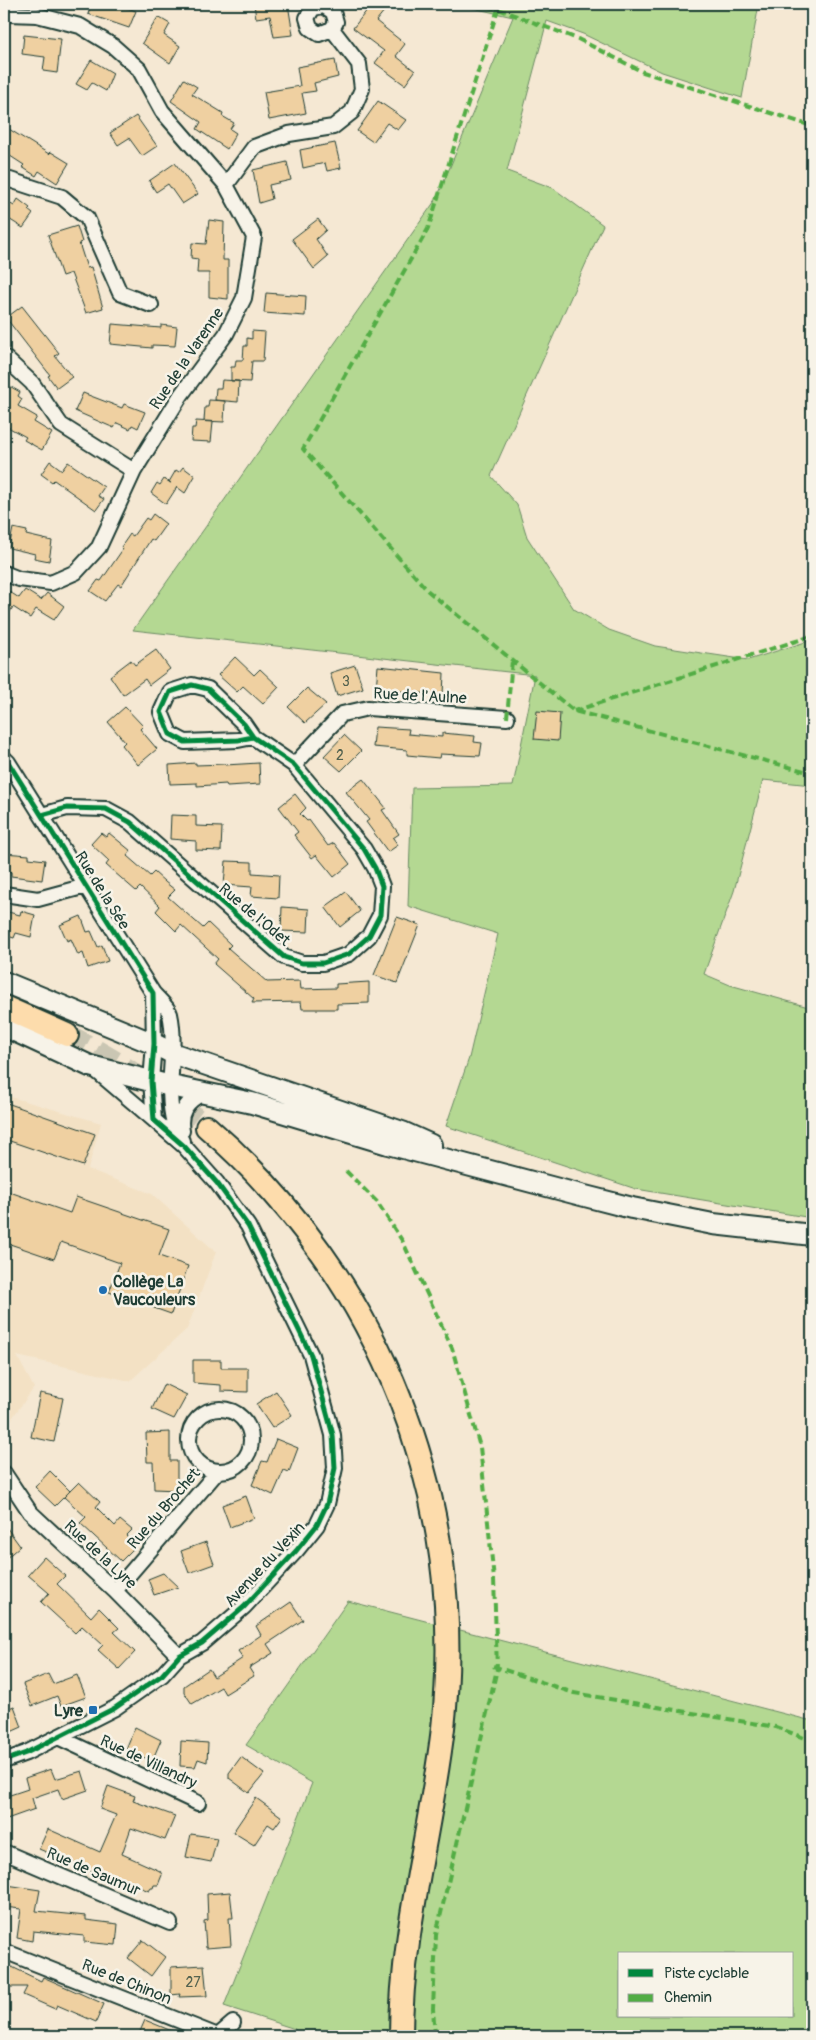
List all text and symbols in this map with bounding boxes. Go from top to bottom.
street label: Rue de la Varenne [145,304,228,413]
house number: 3 [342,673,350,690]
street label: Rue de l'Aulne [373,684,467,708]
house number: 2 [336,747,344,764]
street label: Rue de la Sée [70,848,134,933]
street label: Rue de l'Odet [214,879,295,951]
place label: Collège La Vaucouleurs [113,1272,196,1310]
marker: Collège La Vaucouleurs [97,1284,109,1296]
street label: Rue du Brochet [123,1464,205,1553]
street label: Rue de la Lyre [60,1516,141,1593]
street label: Avenue du Vexin [220,1518,309,1611]
place label: Lyre [54,1701,84,1721]
marker: Lyre [87,1704,99,1716]
street label: Rue de Villandry [97,1731,200,1793]
street label: Rue de Saumur [44,1843,144,1901]
legend [618,1952,794,2018]
street label: Rue de Chinon [79,1955,174,2009]
text: Piste cyclable [664,1964,749,1983]
house number: 27 [185,1974,201,1991]
text: Chemin [664,1988,712,2007]

